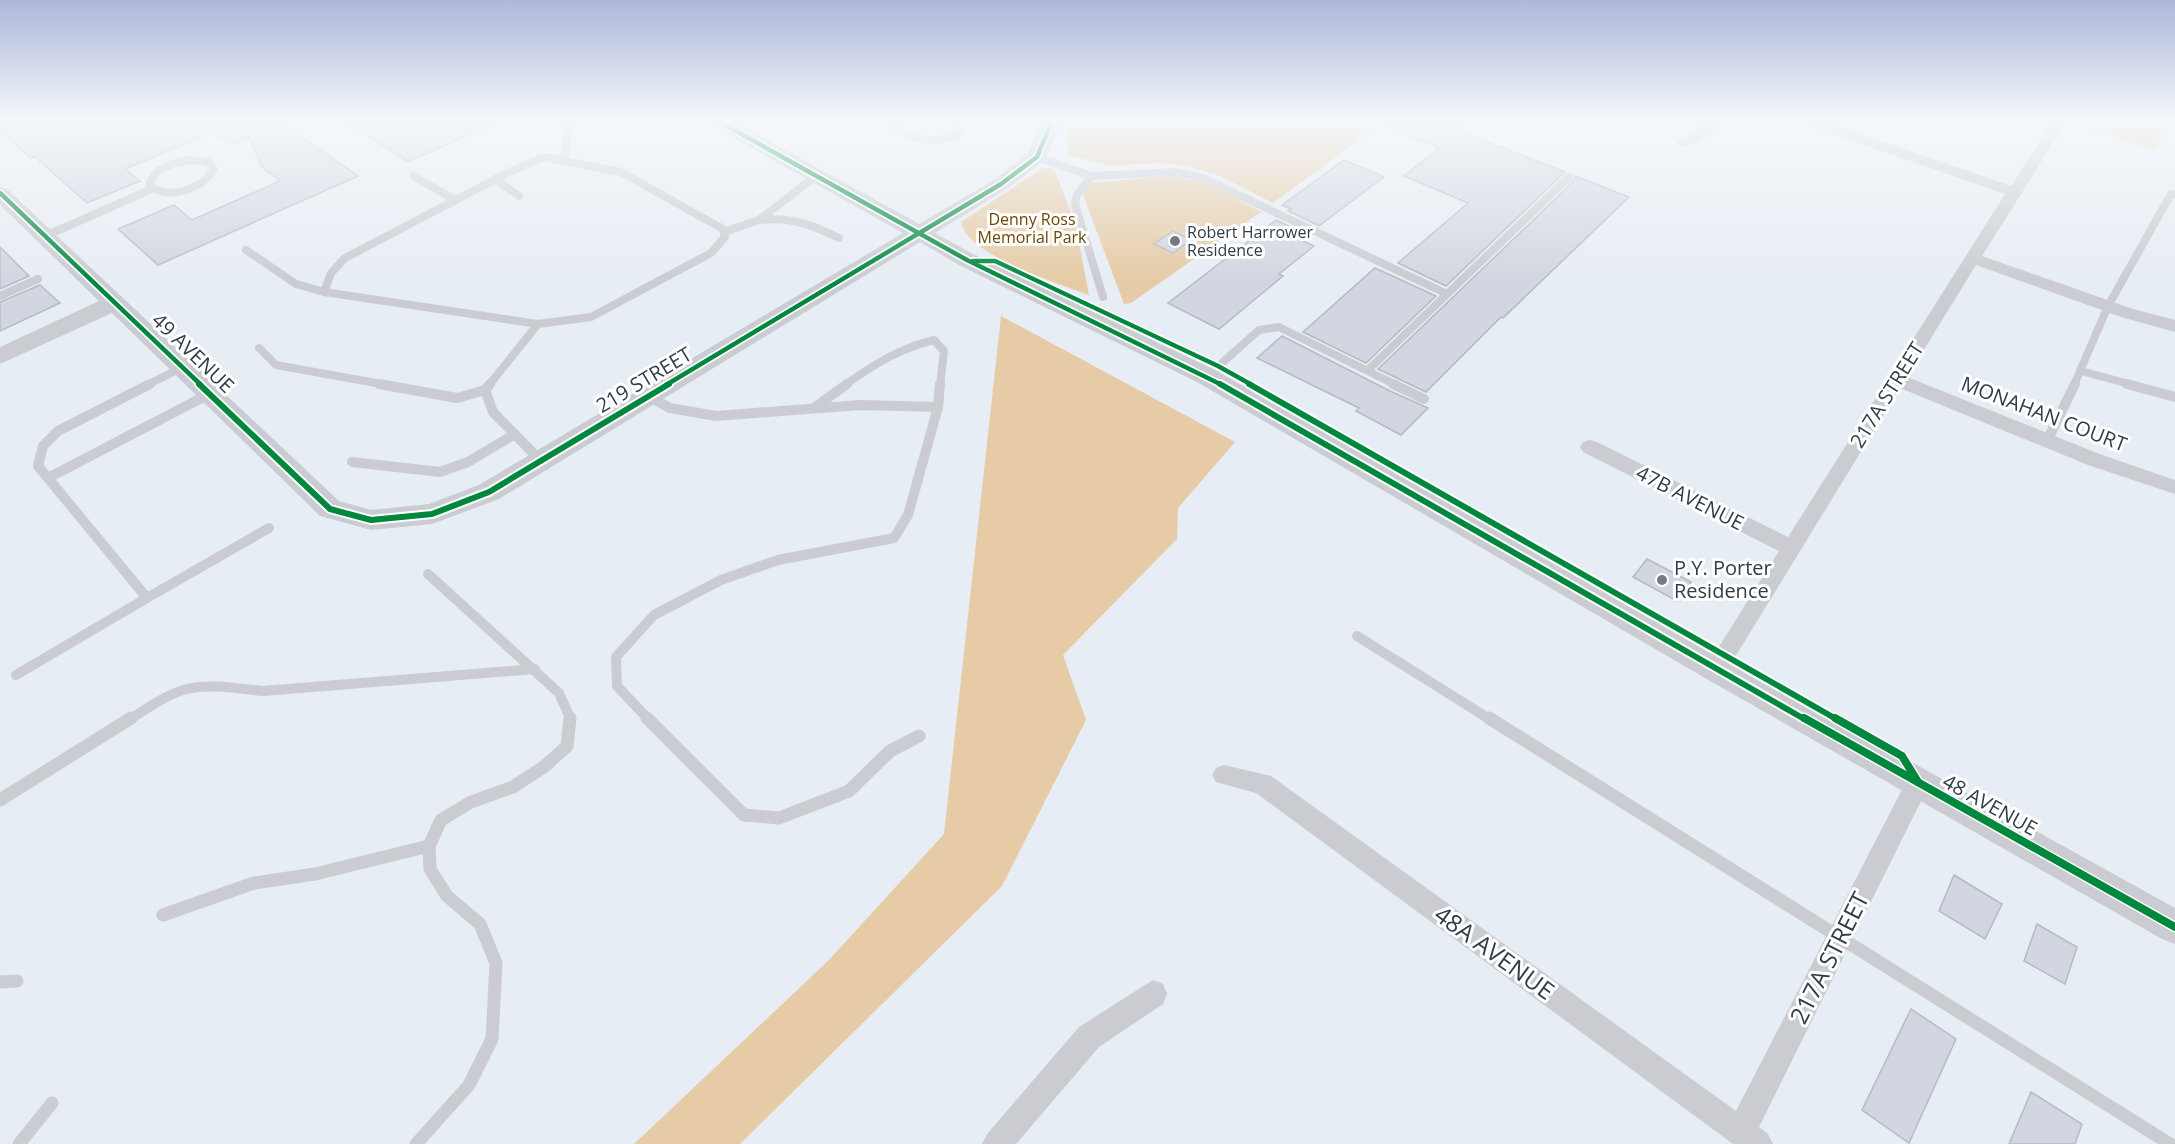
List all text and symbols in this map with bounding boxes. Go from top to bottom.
park label: Denny Ross Memorial Park [978,208,1087,248]
place label: Robert Harrower Residence [1187,221,1313,261]
marker: Robert Harrower Residence [1168,234,1182,248]
street label: 49 AVENUE [146,307,240,399]
street label: 217A STREET [1843,337,1930,453]
street label: 219 STREET [591,340,697,419]
street label: MONAHAN COURT [1958,370,2131,457]
street label: 47B AVENUE [1632,459,1749,536]
place label: P.Y. Porter Residence [1674,554,1772,604]
marker: P.Y. Porter Residence [1655,573,1669,587]
street label: 48 AVENUE [1938,767,2042,842]
street label: 217A STREET [1781,886,1876,1029]
street label: 48A AVENUE [1428,897,1561,1006]

